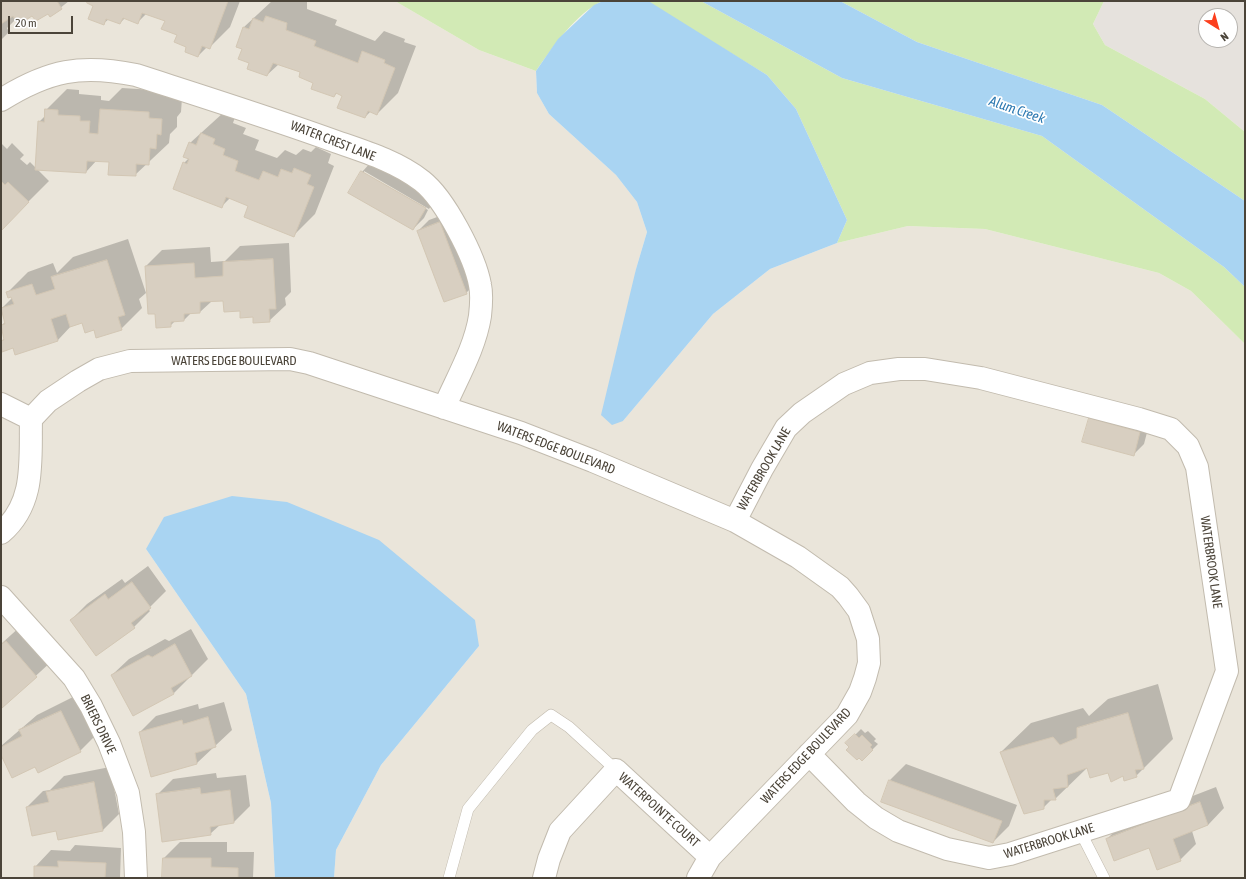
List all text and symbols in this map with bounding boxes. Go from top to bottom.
scale bar [10,8,75,34]
north arrow [1198,8,1238,48]
text: 20 m [15,16,37,30]
text: N [1218,30,1231,44]
water label: Alum Creek [987,93,1047,127]
street label: WATER CREST LANE [288,118,378,164]
street label: WATERS EDGE BOULEVARD [171,353,297,369]
street label: WATERS EDGE BOULEVARD [495,418,617,478]
street label: WATERBROOK LANE [734,425,794,513]
street label: WATERBROOK LANE [1197,515,1225,609]
street label: BRIERS DRIVE [77,692,119,756]
street label: WATERS EDGE BOULEVARD [758,705,854,807]
street label: WATERPOINTE COURT [615,769,703,851]
street label: WATERBROOK LANE [1002,820,1096,862]

